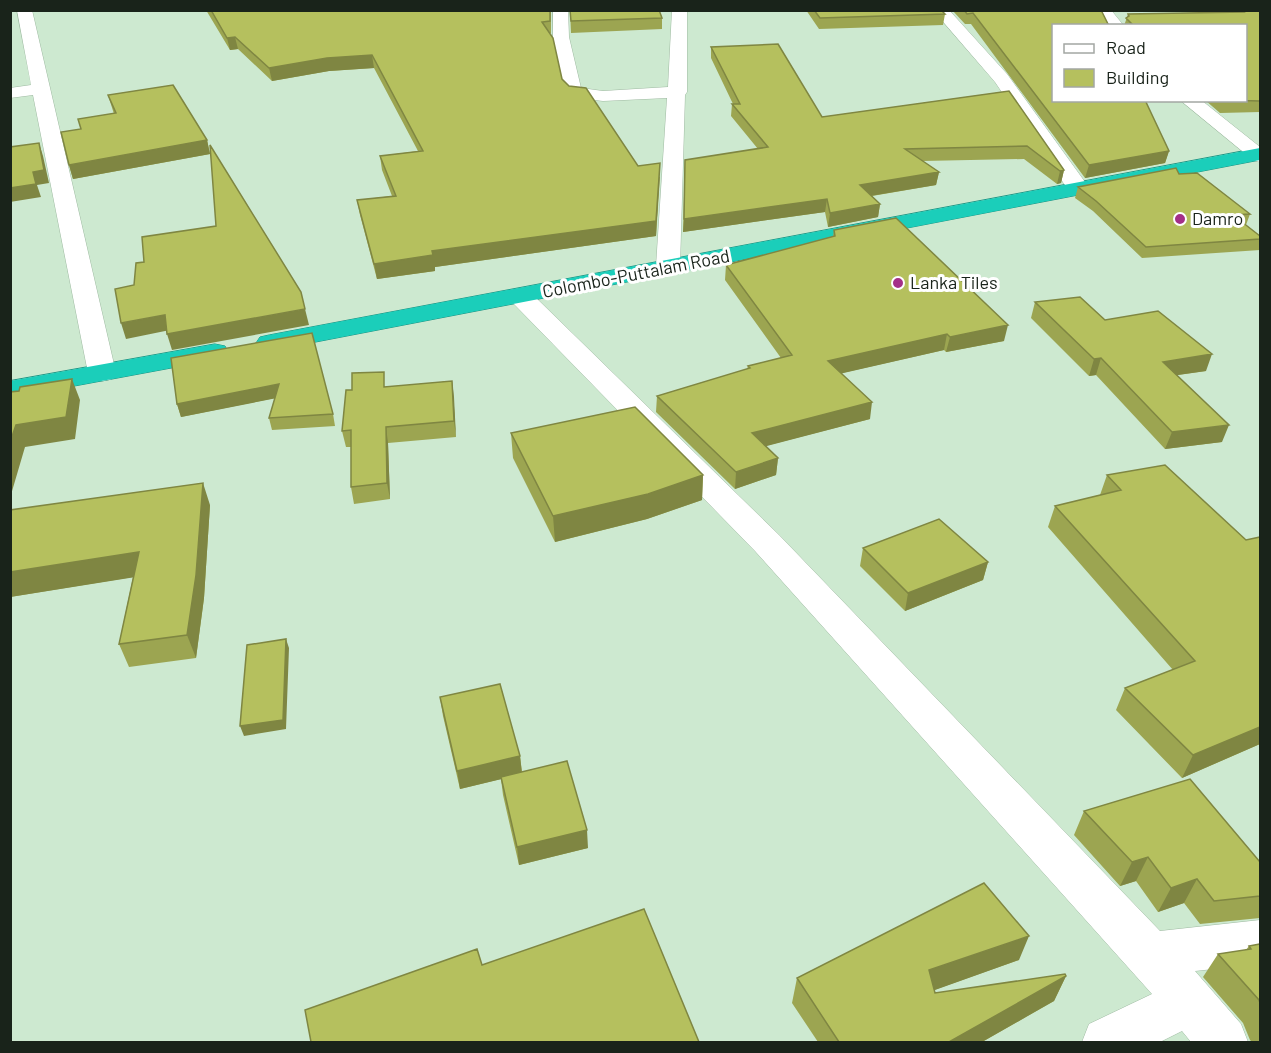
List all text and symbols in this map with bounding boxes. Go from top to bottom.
legend [1052,24,1247,102]
text: Road [1106,36,1146,58]
text: Building [1106,66,1169,88]
place label: Damro [1192,207,1243,229]
marker: Damro [1173,212,1187,226]
street label: Colombo-Puttalam Road [540,244,731,302]
place label: Lanka Tiles [910,271,998,293]
marker: Lanka Tiles [891,276,905,290]

